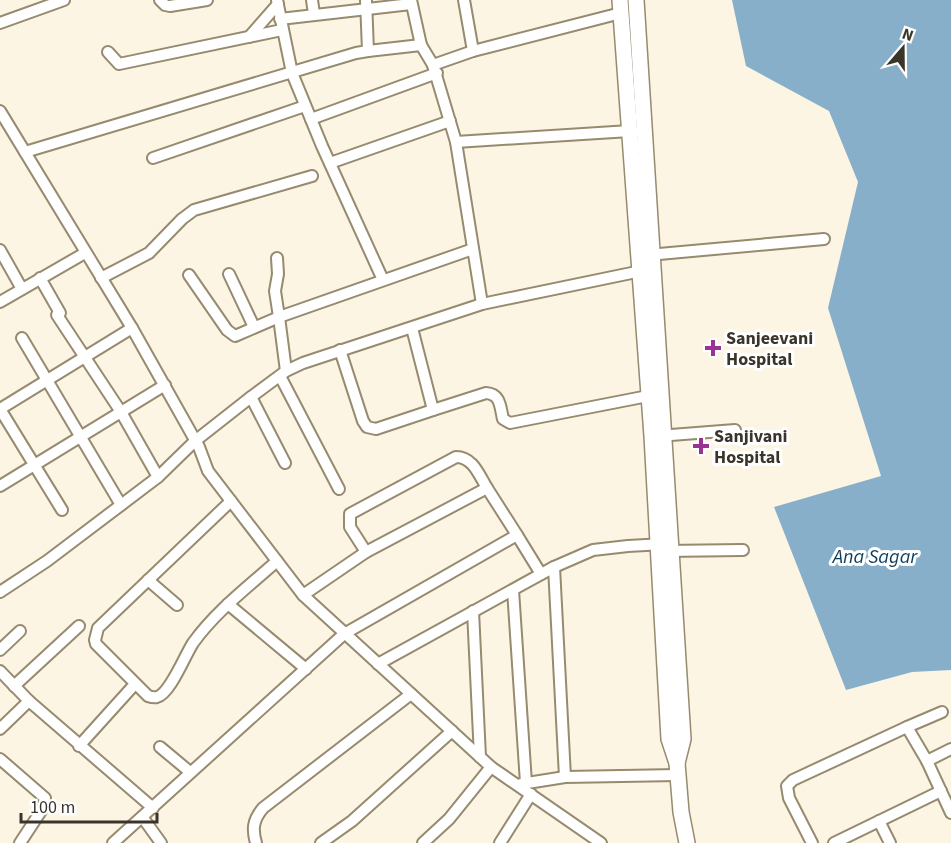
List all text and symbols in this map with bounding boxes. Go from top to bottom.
north arrow [873,18,933,78]
text: N [899,23,917,47]
place label: Sanjeevani Hospital [726,326,813,372]
marker: Sanjeevani Hospital [704,339,722,357]
place label: Sanjivani Hospital [714,424,788,470]
marker: Sanjivani Hospital [692,437,710,455]
water label: Ana Sagar [831,543,918,571]
scale bar [21,786,158,824]
text: 100 m [30,795,75,820]

